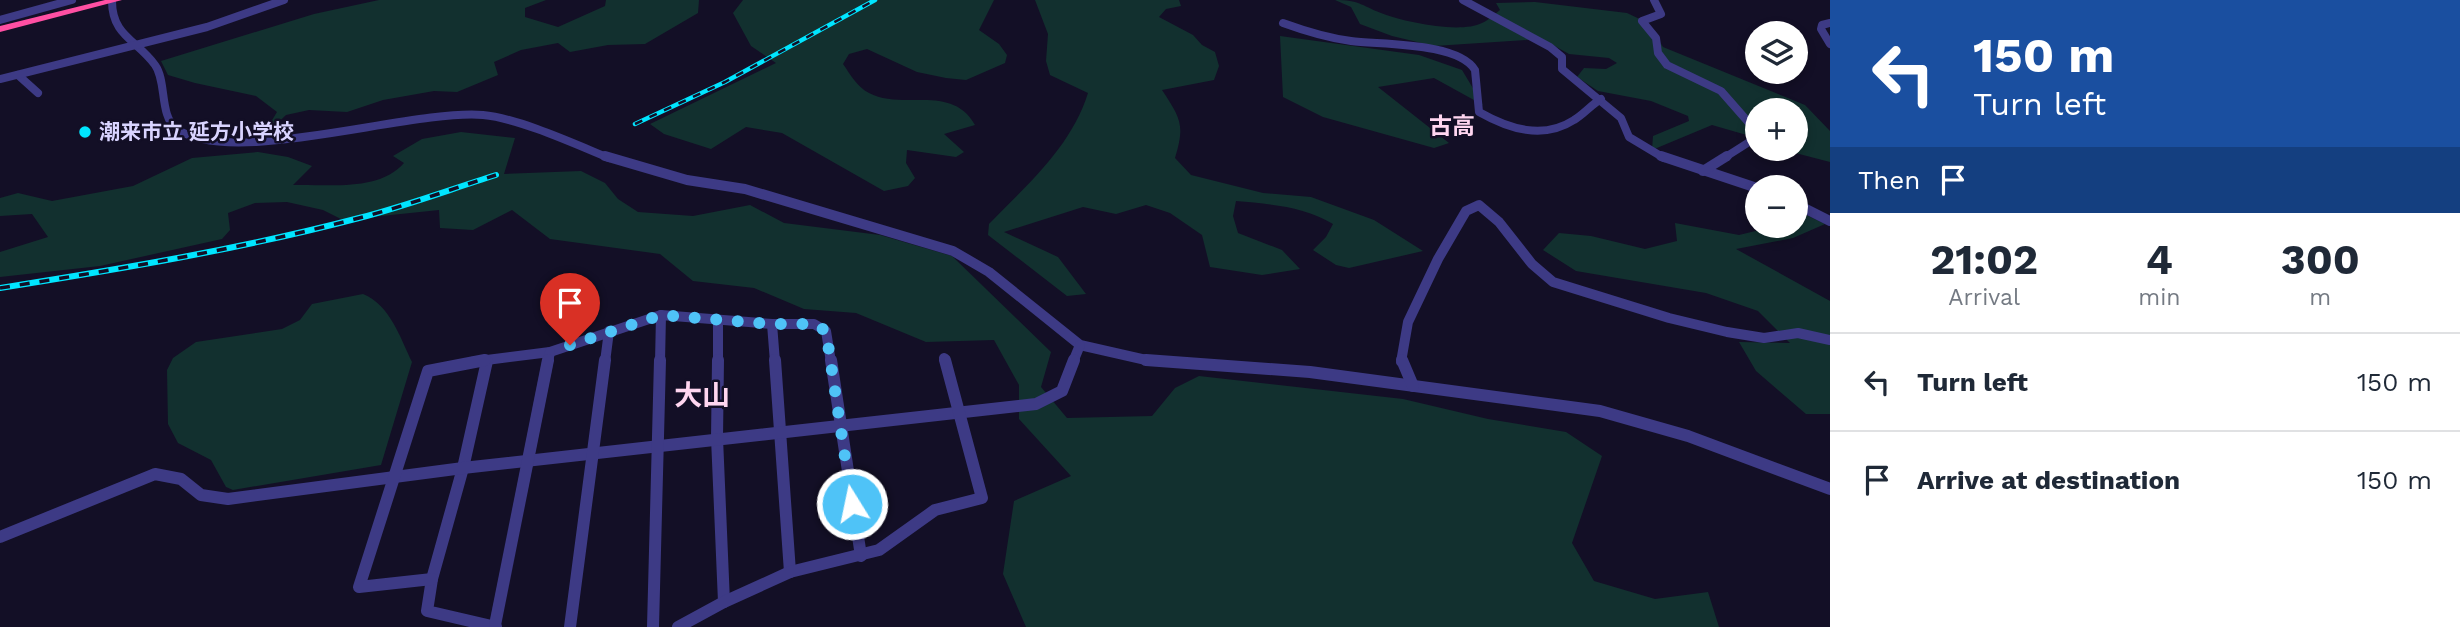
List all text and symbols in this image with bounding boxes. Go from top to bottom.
map controls [1745,21,1808,238]
button: layers [1745,21,1808,84]
text: 150 m [1973,26,2114,84]
icon: left [1858,28,1949,119]
text: Turn left [1973,85,2106,123]
button: + [1745,98,1808,161]
district label: 古高 [1429,113,1475,140]
place label: 潮来市立 延方小学校 [99,119,294,144]
marker: 潮来市立 延方小学校 [77,124,93,140]
icon: arrive [1934,161,1972,199]
text: Then [1858,165,1920,195]
button: − [1745,175,1808,238]
text: 21:02 [1930,235,2038,284]
text: 4 [2146,235,2173,284]
text: 300 [2281,235,2360,284]
pin [540,273,600,345]
icon: arrive [551,284,589,322]
text: Arrival [1948,284,2020,311]
text: min [2138,284,2181,311]
text: m [2309,284,2331,311]
icon: left [1858,363,1896,401]
text: Turn left [1917,367,2028,397]
text: 150 m [2357,367,2432,397]
district label: 大山 [674,379,730,412]
icon: arrive [1858,461,1896,499]
text: Arrive at destination [1917,465,2180,495]
text: 150 m [2357,465,2432,495]
position arrow [815,467,889,541]

